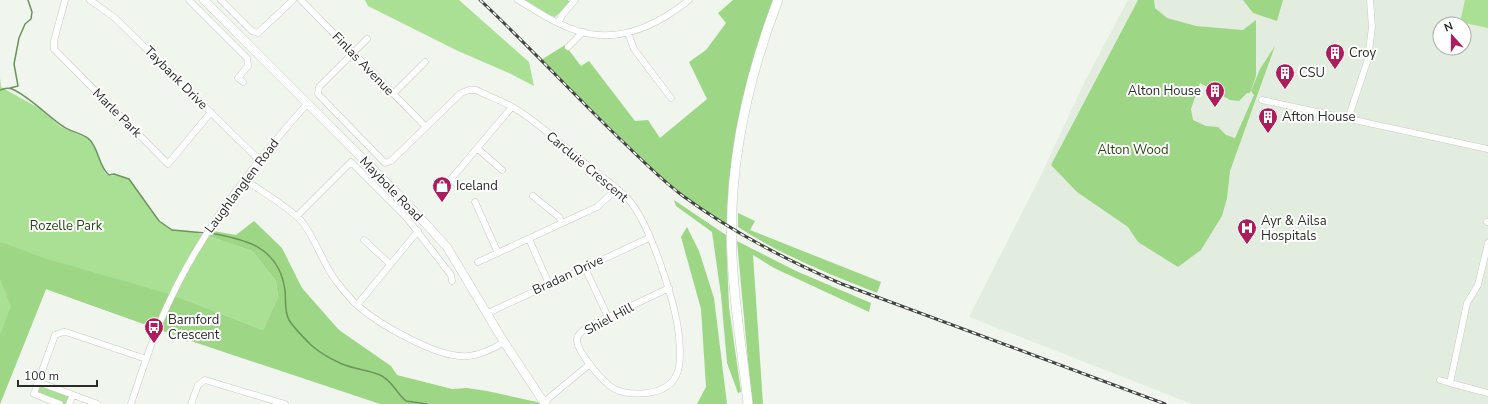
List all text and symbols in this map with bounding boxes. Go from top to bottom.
north arrow [1432,16,1472,56]
text: N [1442,19,1455,36]
street label: Finlas Avenue [328,28,398,100]
street label: Taybank Drive [140,42,212,114]
building icon: Croy [1324,42,1346,70]
place label: Croy [1349,44,1376,62]
building icon: CSU [1274,62,1296,90]
place label: CSU [1299,64,1325,82]
building icon: Alton House [1204,80,1226,108]
place label: Alton House [1128,82,1201,100]
street label: Marle Park [88,84,146,142]
building icon: Afton House [1257,106,1279,134]
place label: Afton House [1282,108,1356,126]
street label: Carcluie Crescent [542,127,632,207]
street label: Laughlanglen Road [201,135,283,237]
park label: Alton Wood [1097,141,1169,159]
street label: Maybole Road [355,153,427,225]
shop icon: Iceland [431,175,453,203]
place label: Iceland [456,177,498,195]
place label: Ayr & Ailsa Hospitals [1261,212,1327,245]
park label: Rozelle Park [30,217,103,235]
hospital icon: Ayr & Ailsa Hospitals [1236,217,1258,245]
street label: Bradan Drive [530,251,606,299]
street label: Shiel Hill [581,299,637,339]
place label: Barnford Crescent [168,311,220,344]
bus stop icon: Barnford Crescent [143,316,165,344]
scale bar [18,362,97,388]
text: 100 m [24,368,59,384]

